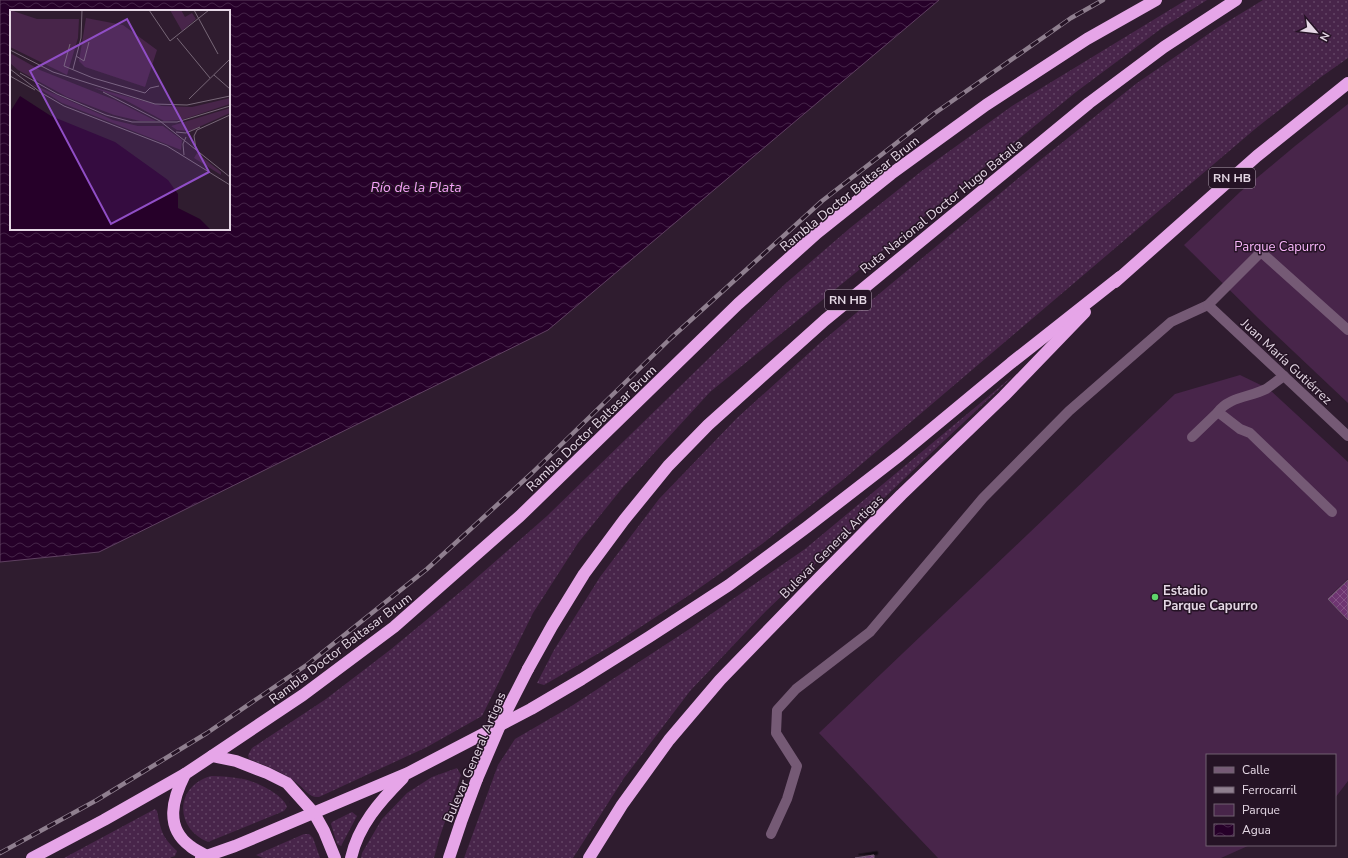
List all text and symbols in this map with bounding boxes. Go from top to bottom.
inset map [10,10,230,230]
north arrow [1296,12,1336,52]
text: N [1316,29,1333,44]
street label: Rambla Doctor Baltasar Brum [776,132,923,256]
street label: Ruta Nacional Doctor Hugo Batalla [856,135,1027,278]
road number: RN HB [1209,168,1255,188]
water label: Río de la Plata [370,178,462,197]
park label: Parque Capurro [1234,238,1326,256]
road number: RN HB [825,290,871,310]
street label: Juan María Gutiérrez [1236,314,1336,409]
street label: Rambla Doctor Baltasar Brum [523,362,661,496]
street label: Bulevar General Artigas [776,491,888,603]
place label: Estadio Parque Capurro [1163,582,1258,615]
street label: Rambla Doctor Baltasar Brum [265,589,416,709]
marker: Estadio Parque Capurro [1150,592,1160,602]
street label: Bulevar General Artigas [439,689,511,825]
legend [1206,754,1336,846]
text: Calle [1242,762,1270,778]
text: Ferrocarril [1242,782,1297,798]
text: Parque [1242,802,1280,818]
text: Agua [1242,822,1271,838]

